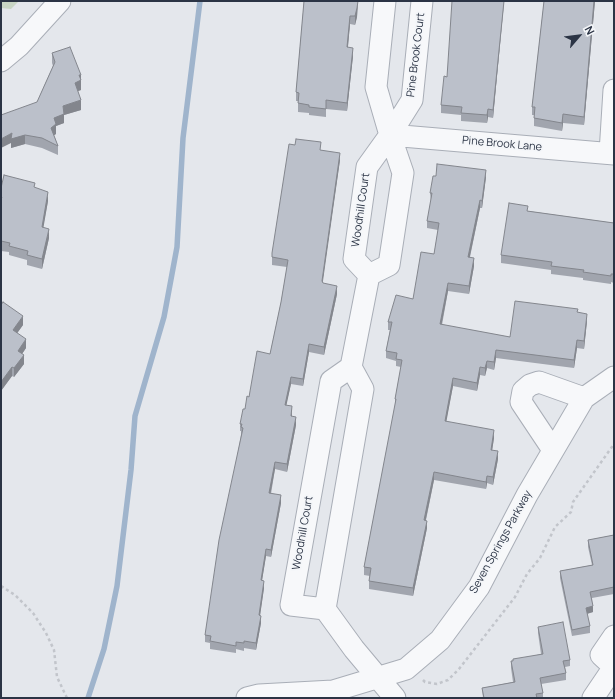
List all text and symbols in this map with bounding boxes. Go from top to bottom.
street label: Pine Brook Court [404,12,428,98]
north arrow [559,16,599,56]
text: N [582,23,599,37]
street label: Pine Brook Lane [461,134,543,154]
street label: Woodhill Court [349,172,373,248]
street label: Seven Springs Parkway [467,488,535,596]
street label: Woodhill Court [290,495,316,571]

